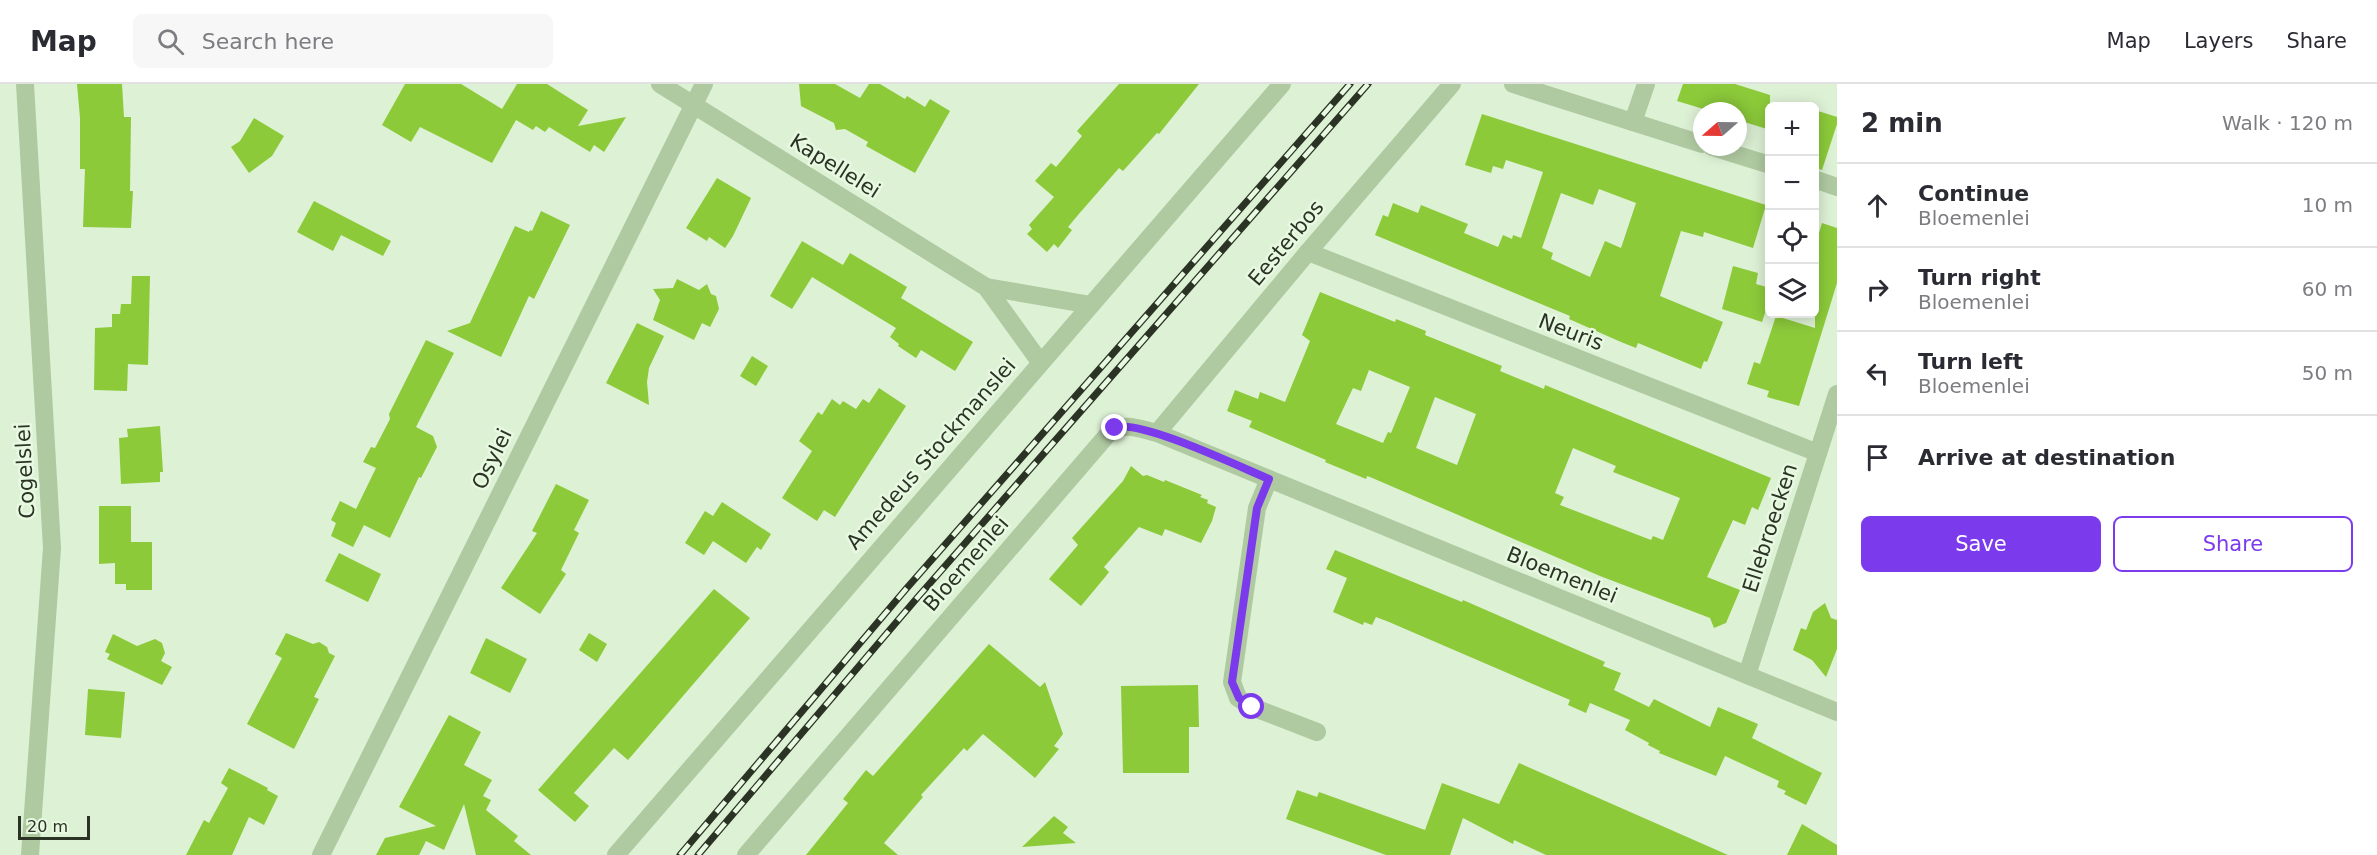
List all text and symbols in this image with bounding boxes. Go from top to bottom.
search box [133,14,553,68]
text: Map [30,25,97,58]
icon: search [154,25,187,58]
text: Search here [202,29,334,54]
text: Map [2107,29,2151,53]
text: Layers [2184,29,2253,53]
text: Share [2286,29,2347,53]
north arrow [1693,102,1747,156]
map controls [1765,102,1819,318]
button: + [1765,102,1819,156]
text: 2 min [1861,108,1943,138]
text: Walk · 120 m [2222,111,2353,135]
street label: Kapellelei [786,129,884,203]
button: − [1765,156,1819,210]
text: Continue [1918,181,2029,206]
icon: ahead [1861,189,1894,222]
text: 10 m [2302,193,2353,217]
street label: Eesterbos [1243,195,1329,291]
text: Bloemenlei [1918,206,2030,230]
button: locate [1765,210,1819,264]
button: layers [1765,264,1819,318]
text: Turn right [1918,265,2041,290]
icon: right [1861,273,1894,306]
text: 60 m [2302,277,2353,301]
text: Bloemenlei [1918,290,2030,314]
street label: Neuris [1535,309,1607,355]
text: Turn left [1918,349,2023,374]
street label: Amedeus Stockmanslei [842,354,1020,554]
icon: left [1861,357,1894,390]
text: 50 m [2302,361,2353,385]
text: Bloemenlei [1918,374,2030,398]
route end [1101,414,1127,440]
street label: Cogelslei [11,423,39,519]
street label: Osylei [467,425,517,493]
icon: arrive [1861,441,1894,474]
text: Arrive at destination [1918,445,2175,470]
street label: Ellebroecken [1738,460,1802,596]
street label: Bloemenlei [918,512,1014,616]
button: Save [1861,516,2101,572]
button: Share [2113,516,2353,572]
street label: Bloemenlei [1503,542,1621,608]
route start [1238,693,1264,719]
scale bar [18,813,90,840]
text: 20 m [27,817,68,836]

